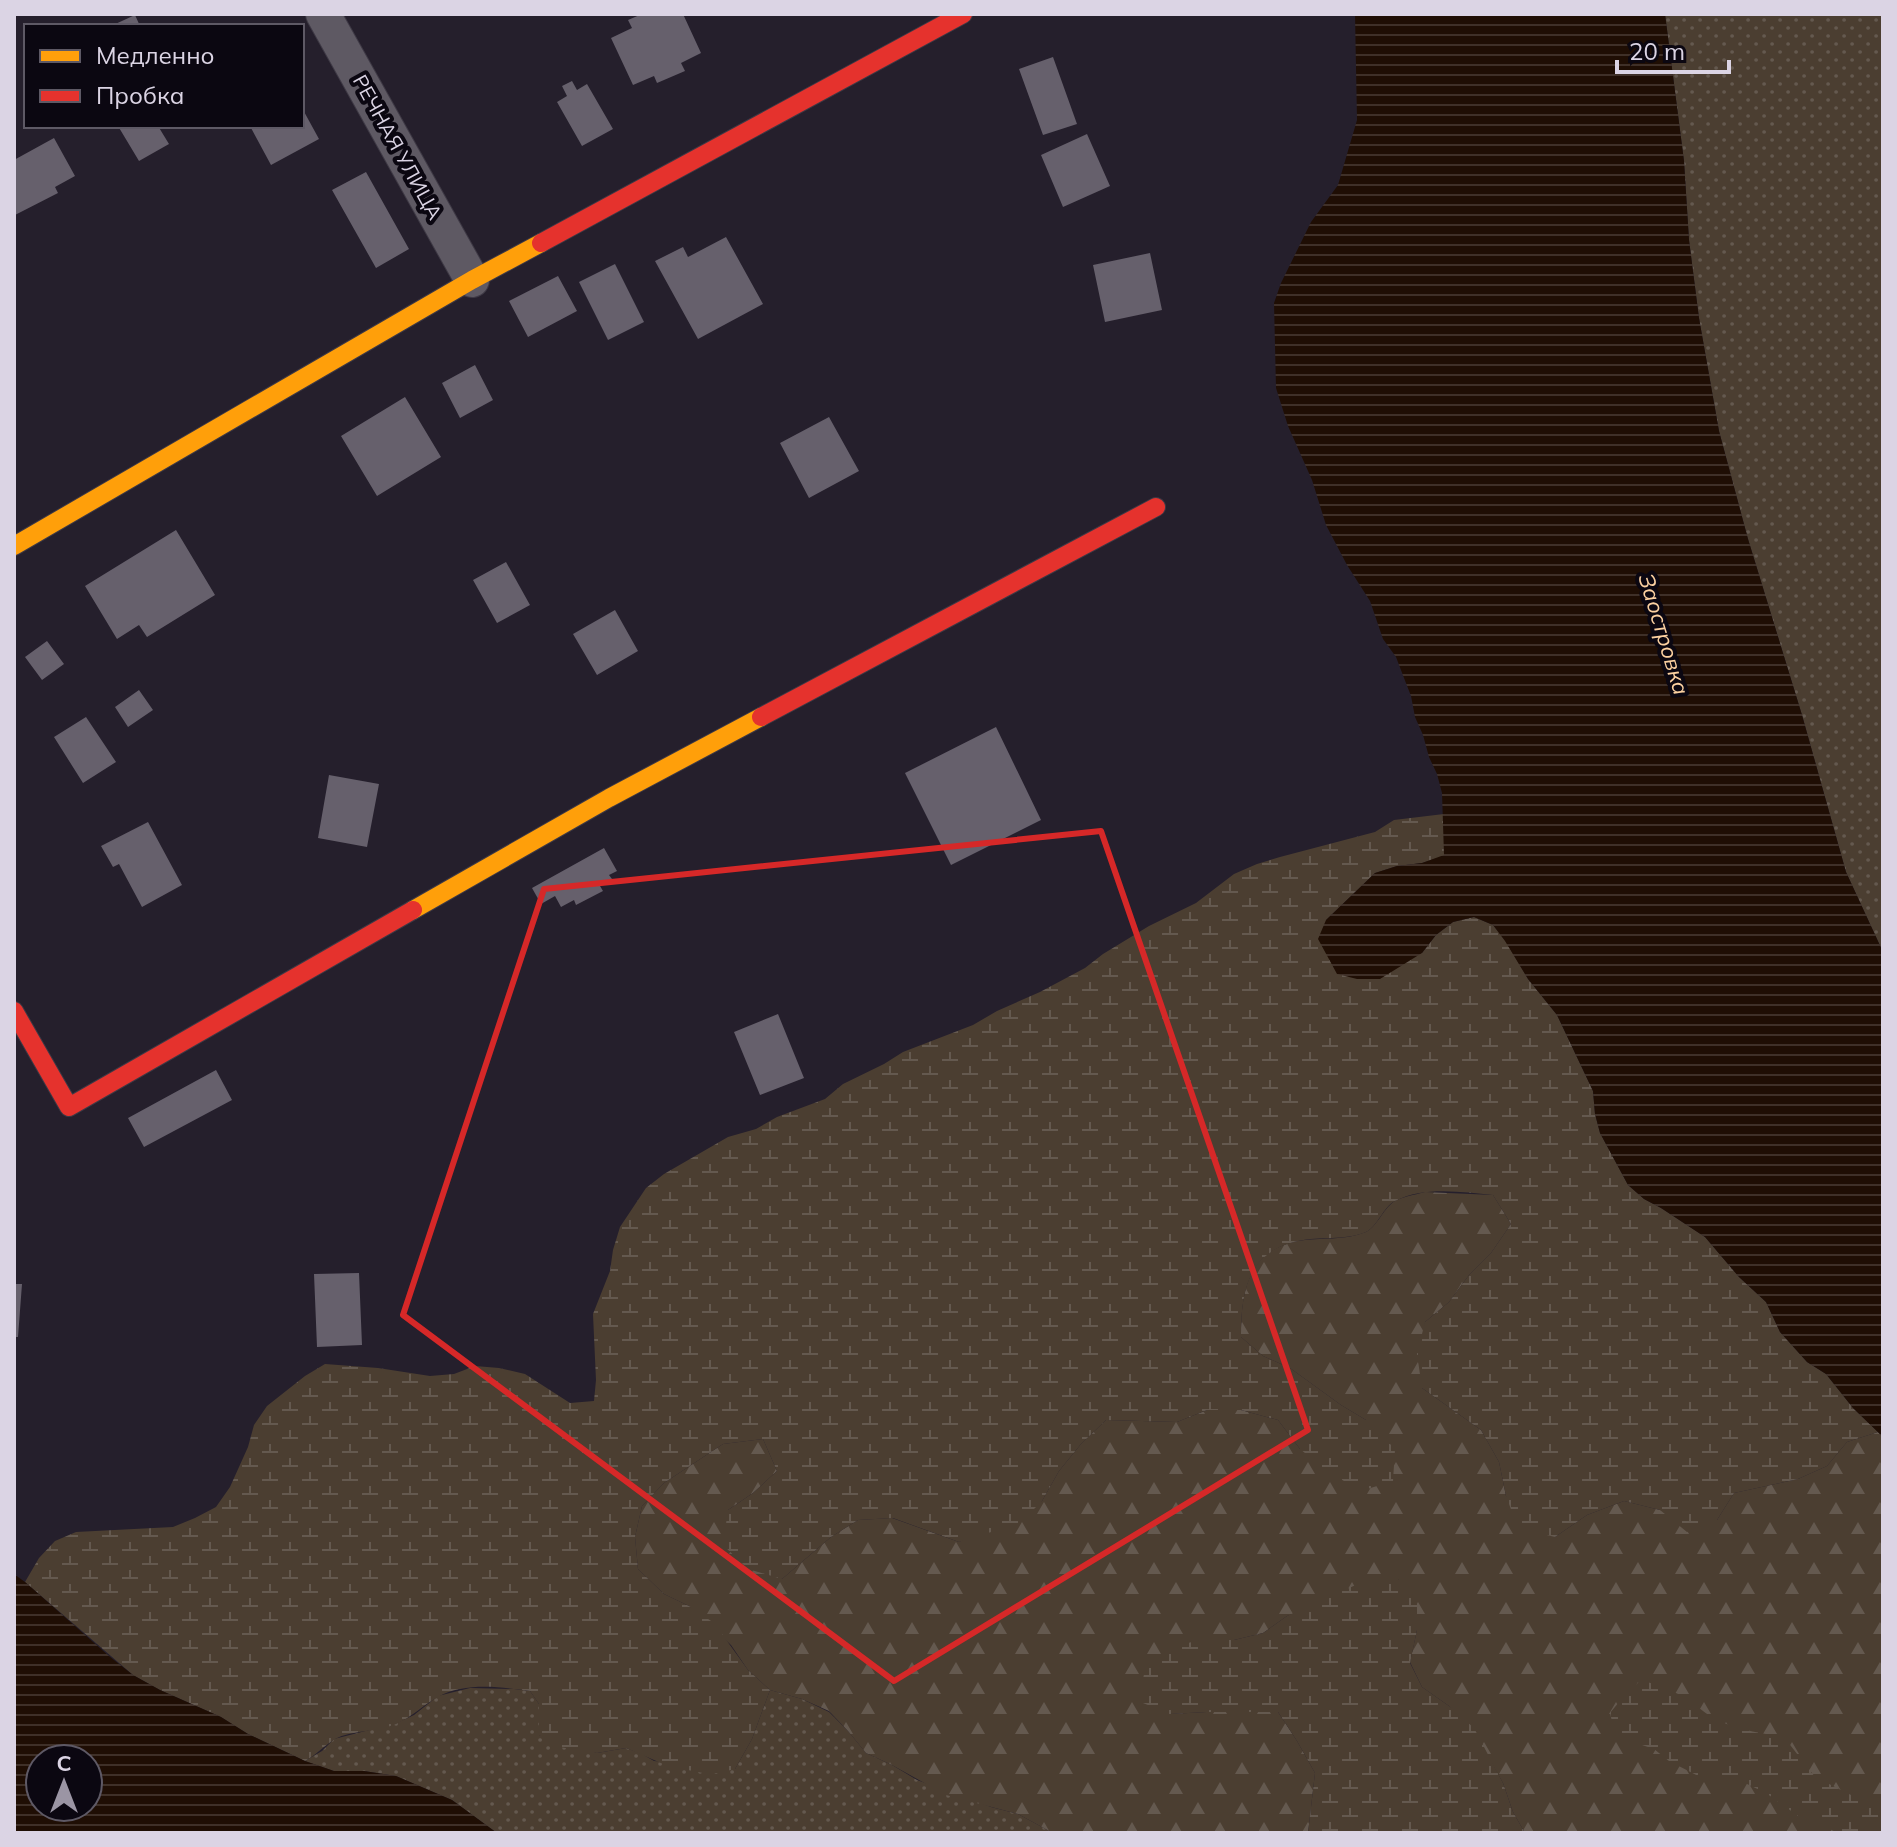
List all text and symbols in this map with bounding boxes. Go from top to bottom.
legend [24,24,304,128]
scale bar [1617,24,1729,74]
text: 20 m [1629,36,1685,66]
text: Медленно [96,40,215,70]
street label: РЕЧНАЯ УЛИЦА [348,70,448,224]
text: Пробка [96,80,184,110]
water label: Заостровка [1632,570,1696,698]
north arrow [24,1743,104,1823]
text: С [56,1749,72,1777]

